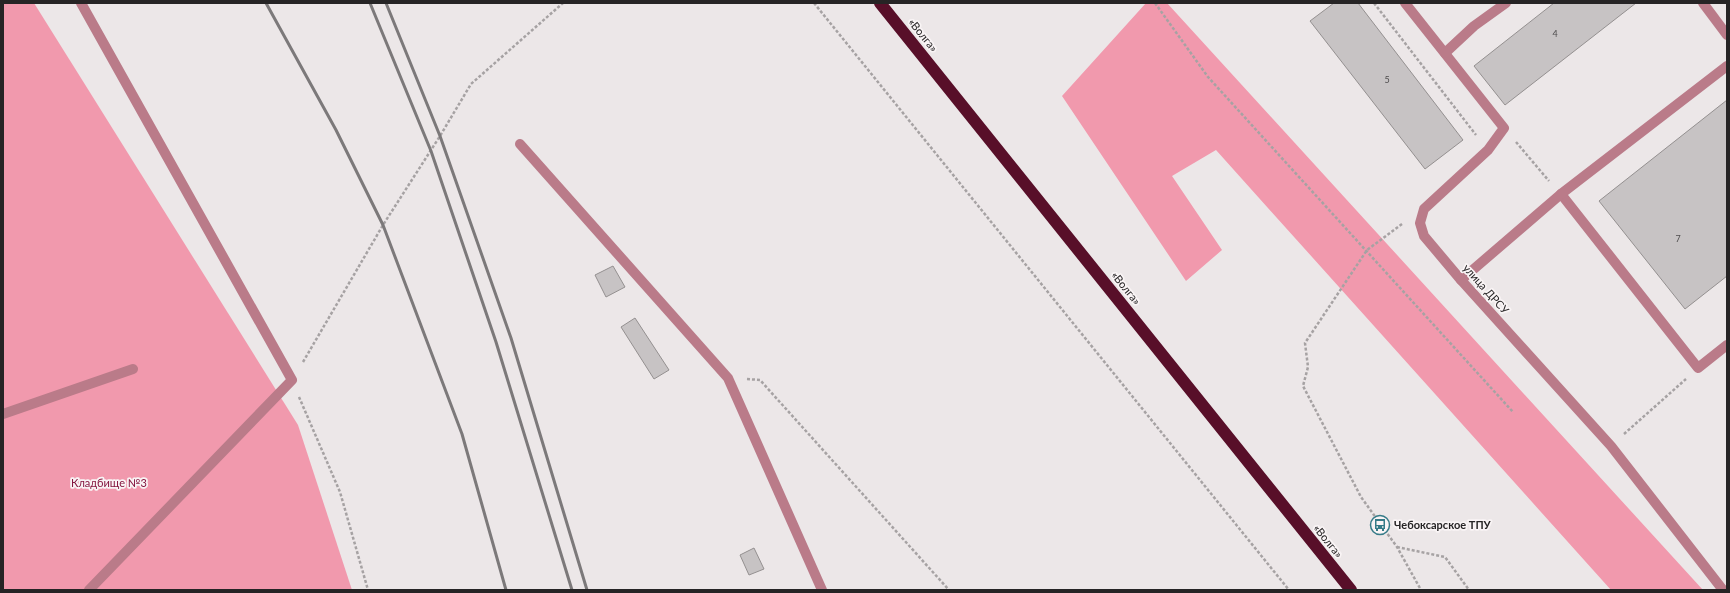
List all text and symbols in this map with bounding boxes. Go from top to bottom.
street label: «Волга» [906,15,941,54]
house number: 4 [1552,28,1558,39]
house number: 5 [1384,74,1390,85]
house number: 7 [1675,233,1681,244]
street label: улица ДРСУ [1461,261,1512,316]
street label: «Волга» [1109,268,1144,307]
park label: Кладбище №3 [71,476,147,489]
bus stop icon: Чебоксарское ТПУ [1369,514,1391,536]
place label: Чебоксарское ТПУ [1394,518,1492,531]
street label: «Волга» [1311,521,1346,560]

